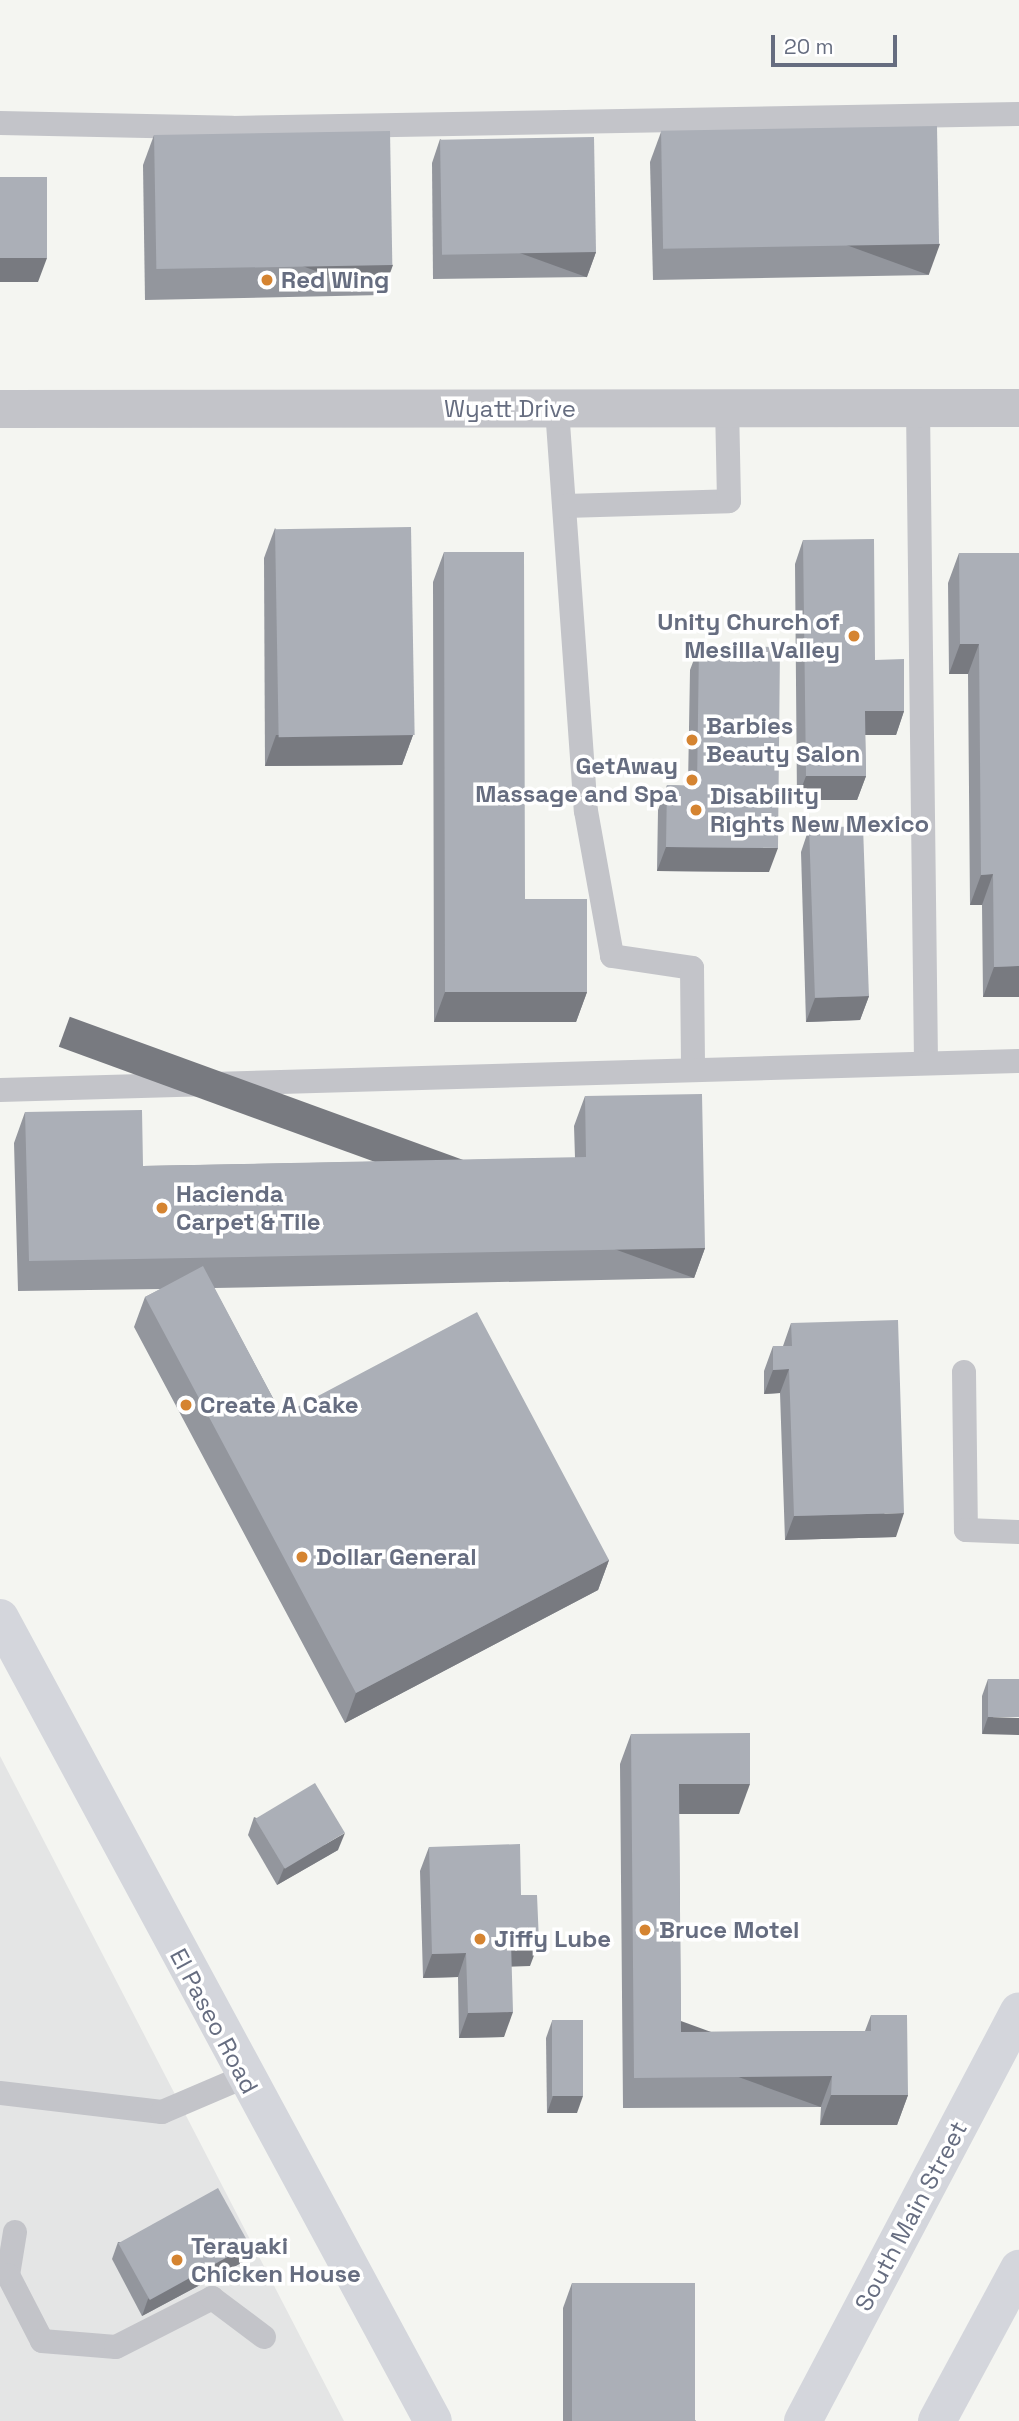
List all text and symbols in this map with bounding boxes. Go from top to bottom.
scale bar [774,21,900,65]
text: 20 m [784,33,834,60]
place label: Red Wing [281,266,389,294]
marker: Red Wing [259,272,275,288]
street label: Wyatt Drive [444,395,576,423]
place label: Unity Church of Mesilla Valley [657,608,840,664]
marker: Unity Church of Mesilla Valley [846,628,862,644]
place label: Barbies Beauty Salon [706,712,860,768]
marker: Barbies Beauty Salon [684,732,700,748]
place label: GetAway Massage and Spa [475,752,678,808]
marker: GetAway Massage and Spa [684,772,700,788]
place label: Disability Rights New Mexico [710,782,929,838]
marker: Disability Rights New Mexico [688,802,704,818]
place label: Hacienda Carpet & Tile [176,1180,321,1236]
marker: Hacienda Carpet & Tile [154,1200,170,1216]
place label: Create A Cake [200,1391,359,1419]
marker: Create A Cake [178,1397,194,1413]
place label: Dollar General [316,1543,477,1571]
marker: Dollar General [294,1549,310,1565]
place label: Bruce Motel [659,1916,799,1944]
marker: Bruce Motel [637,1922,653,1938]
place label: Jiffy Lube [494,1925,611,1953]
marker: Jiffy Lube [472,1931,488,1947]
street label: El Paseo Road [164,1944,264,2098]
street label: South Main Street [849,2116,973,2316]
place label: Terayaki Chicken House [191,2232,361,2288]
marker: Terayaki Chicken House [169,2252,185,2268]

